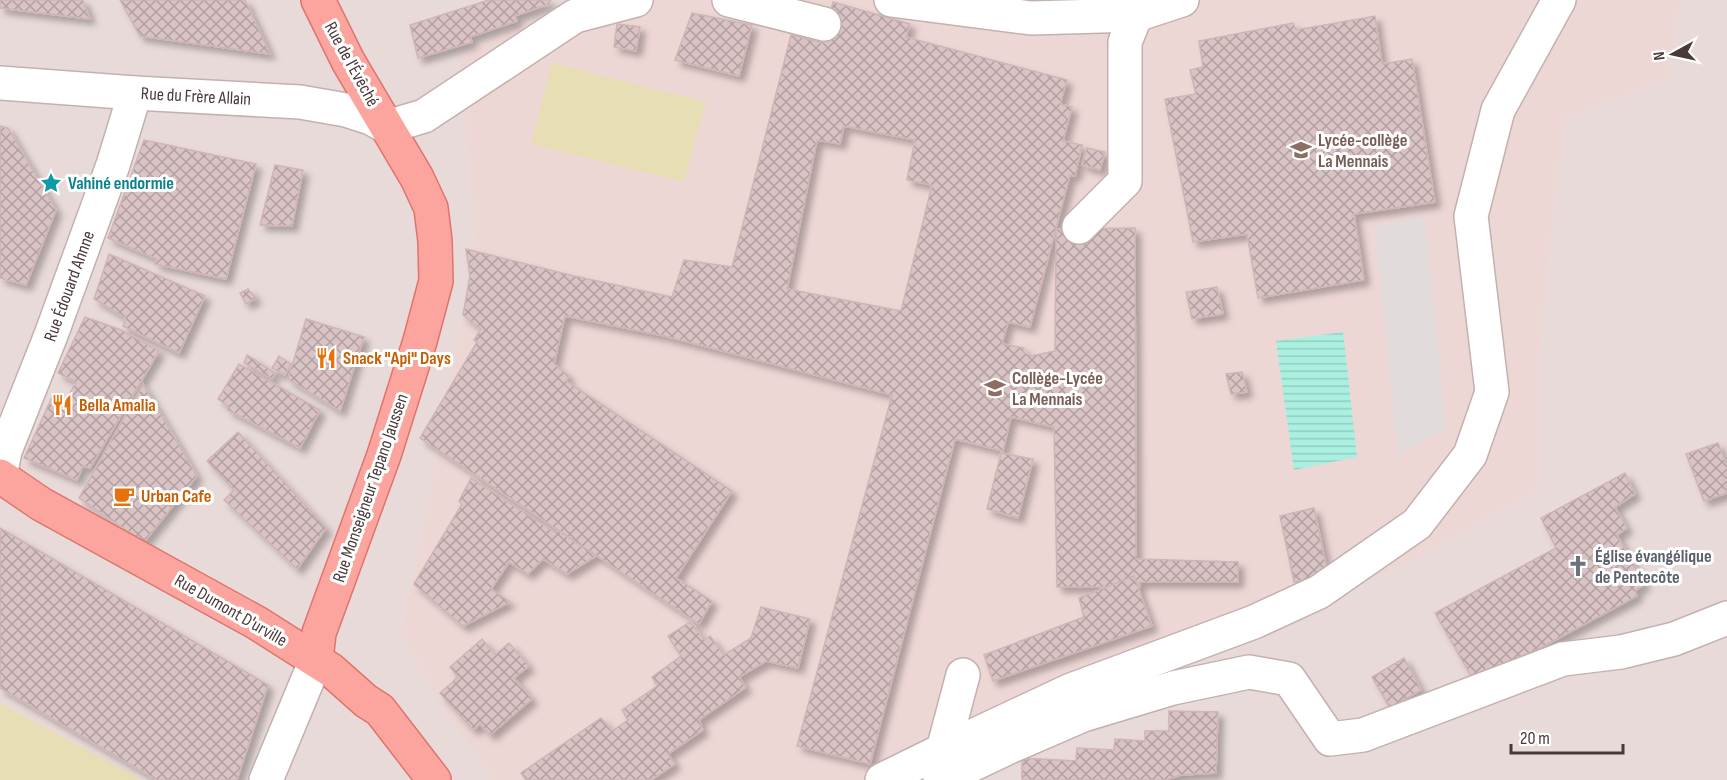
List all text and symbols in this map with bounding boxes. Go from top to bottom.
street label: Rue de l'Évêché [320,18,383,110]
north arrow [1643,24,1703,84]
text: N [1650,50,1670,61]
street label: Rue du Frère Allain [140,83,252,110]
place label: Lycée-collège La Mennais [1318,130,1407,172]
school or university icon: Lycée-collège La Mennais [1289,138,1313,162]
place icon: Vahiné endormie [39,171,63,195]
place label: Vahiné endormie [68,173,174,194]
street label: Rue Édouard Ahnne [40,228,99,344]
restaurant icon: Snack "Api" Days [314,346,338,370]
place label: Snack "Api" Days [343,348,451,369]
place label: Collège-Lycée La Mennais [1012,368,1103,410]
school or university icon: Collège-Lycée La Mennais [983,376,1007,400]
street label: Rue Monseigneur Tepano Jaussen [328,391,413,585]
restaurant icon: Bella Amalia [50,393,74,417]
place label: Bella Amalia [79,395,156,416]
cafe icon: Urban Cafe [112,484,136,508]
place label: Urban Cafe [141,486,211,507]
place label: Église évangélique de Pentecôte [1595,546,1712,588]
church icon: Église évangélique de Pentecôte [1566,554,1590,578]
street label: Rue Dumont D'urville [171,570,291,651]
scale bar [1511,717,1624,755]
text: 20 m [1520,728,1550,749]

